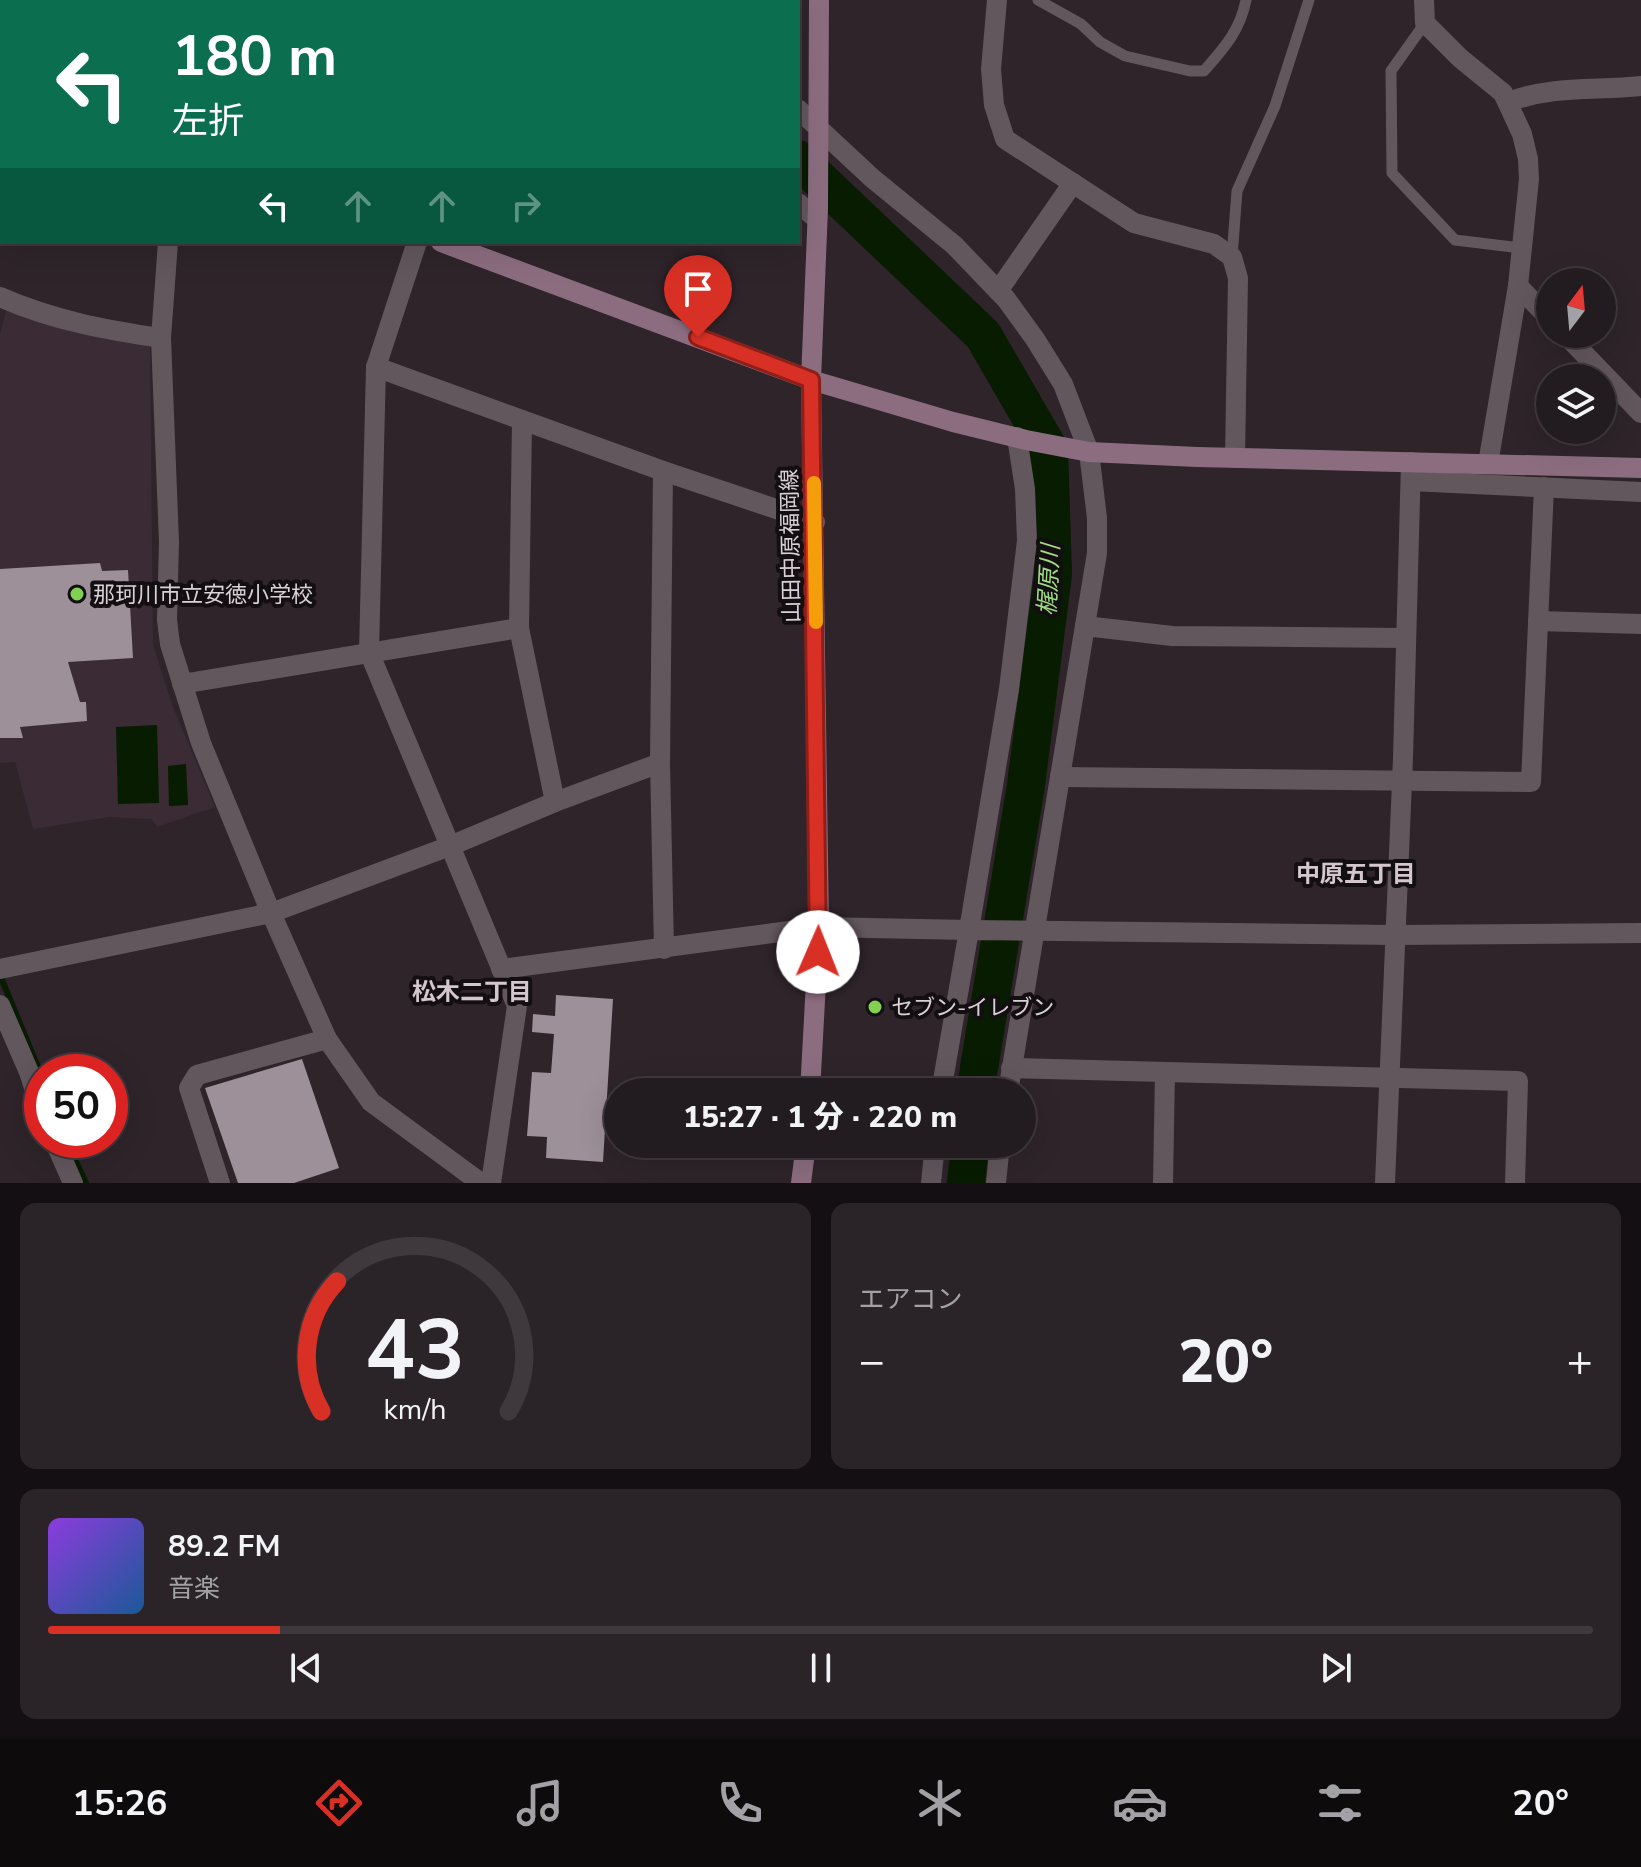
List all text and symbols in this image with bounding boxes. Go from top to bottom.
text: 180 m [172,18,337,95]
icon: left [40,32,144,136]
text: 左折 [172,97,244,146]
icon: left [252,184,296,228]
icon: ahead [336,184,380,228]
icon: ahead [420,184,464,228]
icon: right [504,184,548,228]
pin [664,255,732,337]
icon: arrive [676,267,720,311]
north arrow [1536,268,1616,348]
map controls [1536,268,1616,444]
button: layers [1536,364,1616,444]
street label: 山田中原福岡線 [775,469,807,623]
water label: 梶原川 [1031,540,1067,617]
place label: 那珂川市立安徳小学校 [93,580,313,610]
marker: 那珂川市立安徳小学校 [68,585,86,603]
district label: 中原五丁目 [1296,858,1416,890]
position arrow [776,910,860,994]
district label: 松木二丁目 [412,976,532,1008]
place label: セブン-イレブン [891,993,1054,1023]
marker: セブン-イレブン [866,998,884,1016]
speed limit sign: 50 [24,1054,128,1158]
text: 15:27 · 1 分 · 220 m [683,1097,957,1138]
text: エアコン [859,1282,963,1317]
text: 43 [365,1294,465,1407]
text: 20° [1178,1321,1273,1403]
text: − [859,1332,885,1392]
text: + [1567,1332,1593,1392]
text: km/h [384,1390,447,1429]
text: 89.2 FM [168,1526,280,1567]
text: 音楽 [168,1571,220,1606]
icon: previous [284,1646,328,1690]
icon: pause [799,1646,843,1690]
icon: next [1314,1646,1358,1690]
icon: directions [311,1775,367,1831]
icon: music [512,1775,568,1831]
icon: phone [712,1775,768,1831]
icon: climate [912,1775,968,1831]
icon: car [1112,1775,1168,1831]
icon: filters [1312,1775,1368,1831]
text: 15:26 [72,1779,167,1828]
text: 20° [1512,1779,1569,1828]

